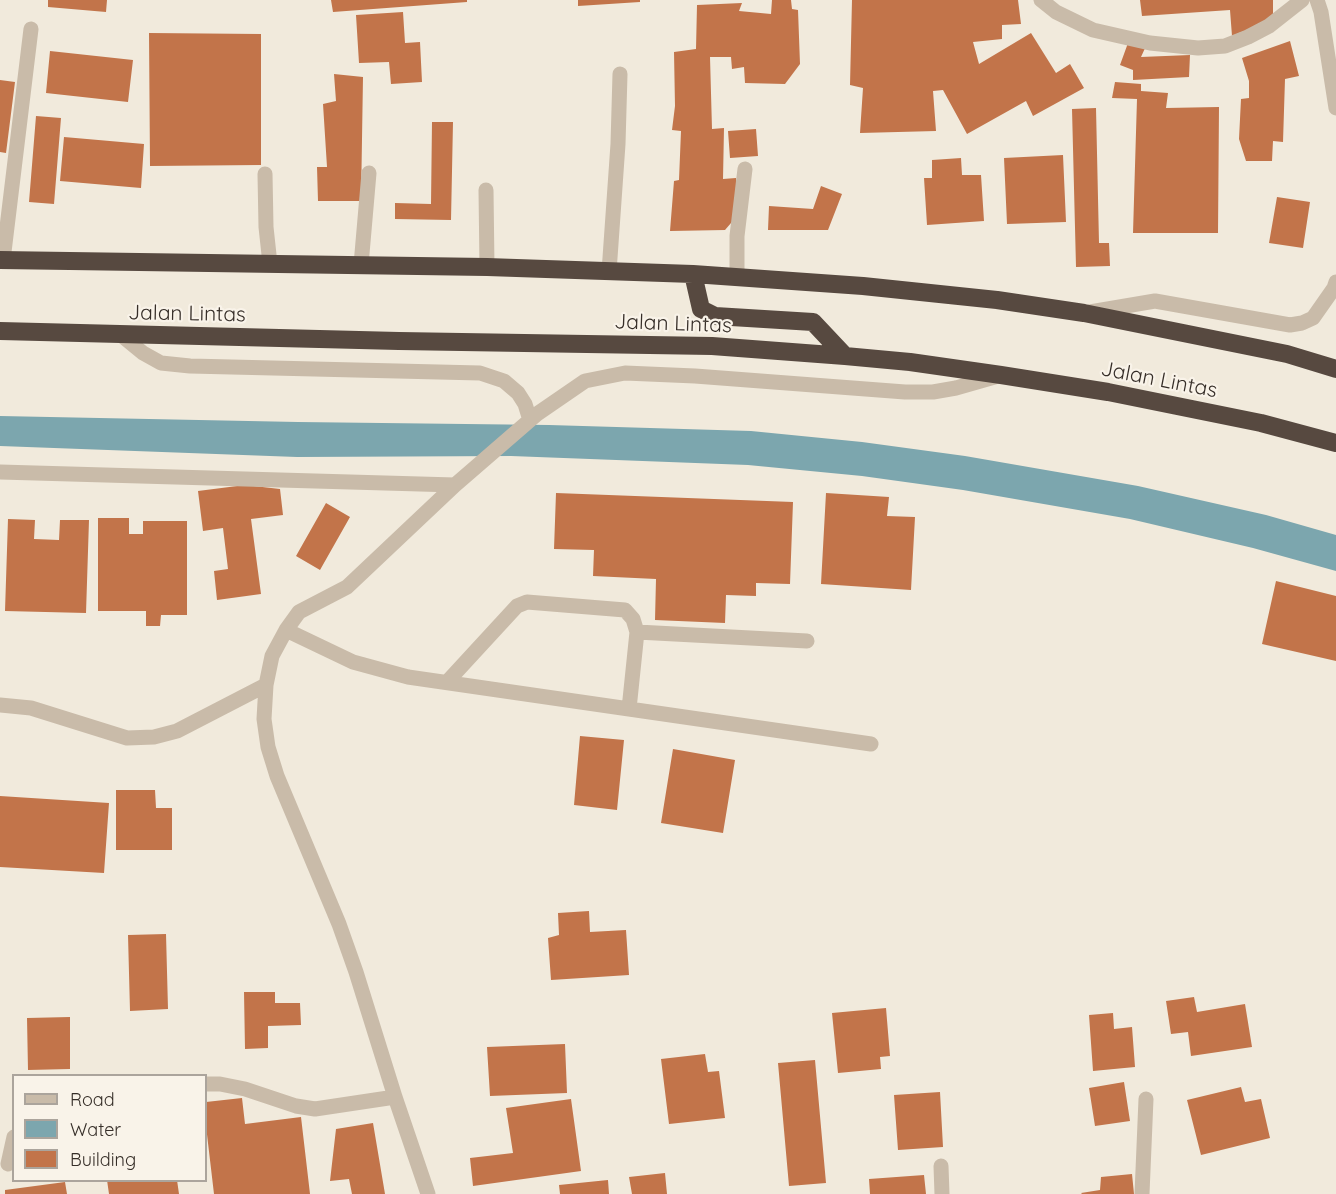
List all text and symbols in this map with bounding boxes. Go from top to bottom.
street label: Jalan Lintas [128,300,246,328]
street label: Jalan Lintas [614,309,732,339]
street label: Jalan Lintas [1099,356,1219,404]
legend [12,1074,207,1182]
text: Road [70,1088,115,1111]
text: Water [70,1118,121,1141]
text: Building [70,1148,136,1171]

